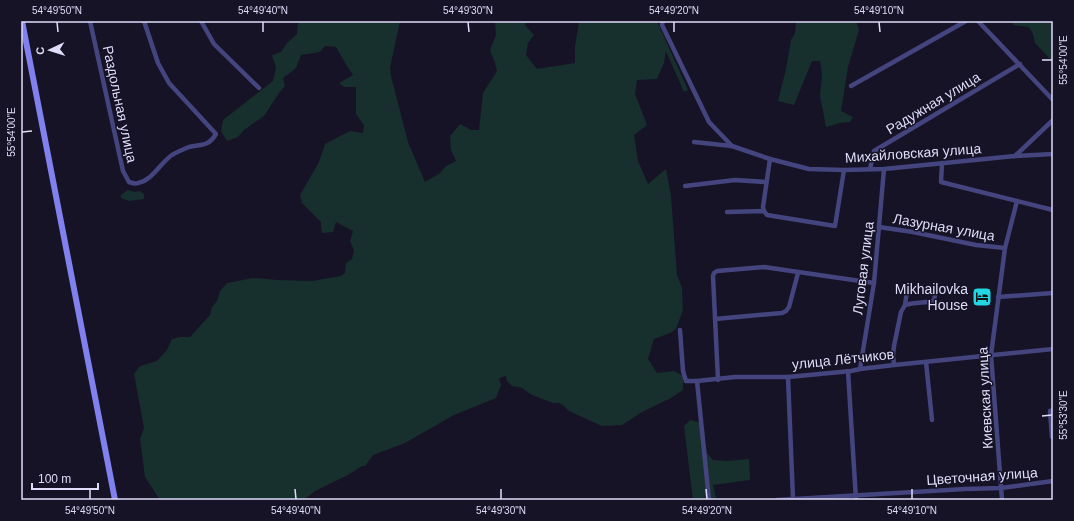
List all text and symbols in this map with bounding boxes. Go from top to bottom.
text: 54°49'50"N [32,5,82,16]
text: 54°49'40"N [238,5,288,16]
text: 54°49'30"N [443,5,493,16]
text: 54°49'20"N [649,5,699,16]
text: 54°49'10"N [854,5,904,16]
north arrow [30,30,70,70]
text: 55°54'00"E [1058,35,1069,85]
street label: Раздольная улица [100,44,140,164]
text: С [34,46,46,55]
street label: Радужная улица [883,69,983,137]
text: 55°54'00"E [6,107,17,157]
street label: Михайловская улица [844,140,982,166]
street label: Лазурная улица [892,210,996,244]
street label: Луговая улица [849,220,877,316]
place label: Mikhailovka House [895,281,968,313]
hotel icon: Mikhailovka House [971,286,993,308]
street label: улица Лётчиков [791,346,895,372]
street label: Киевская улица [974,346,996,449]
text: 55°53'30"E [1058,390,1069,440]
street label: Цветочная улица [926,464,1038,488]
scale bar [32,465,98,491]
text: 100 m [38,472,71,486]
text: 54°49'50"N [65,505,115,516]
text: 54°49'40"N [271,505,321,516]
text: 54°49'30"N [476,505,526,516]
text: 54°49'20"N [682,505,732,516]
text: 54°49'10"N [887,505,937,516]

